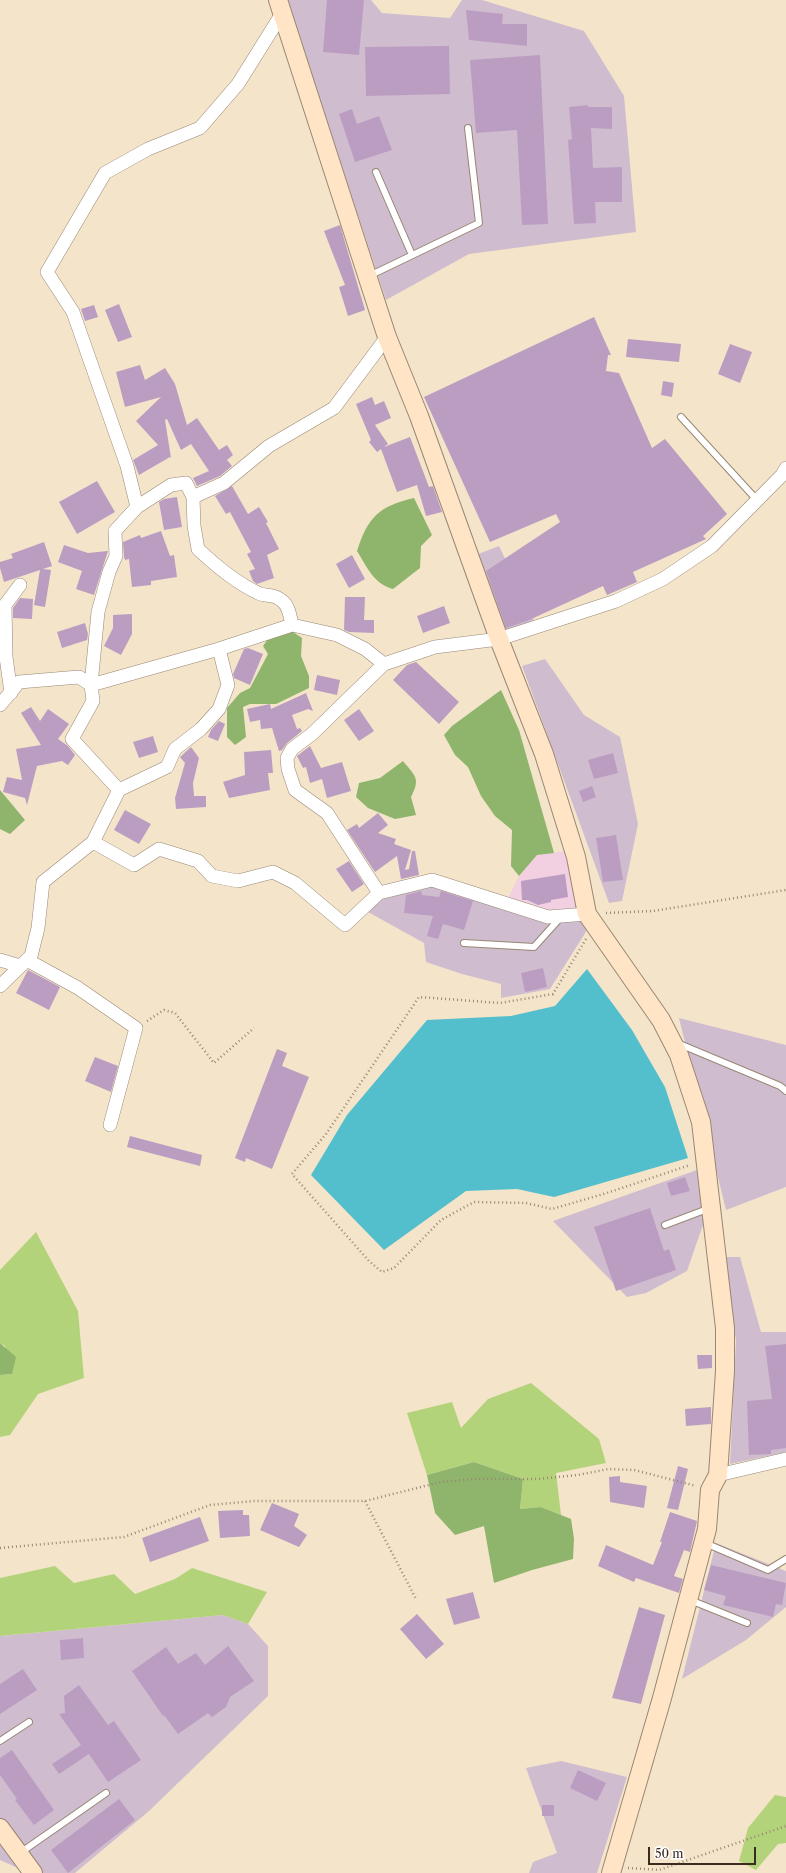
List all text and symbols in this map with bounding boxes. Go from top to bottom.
scale bar [650,1839,758,1865]
text: 50 m [655,1846,684,1861]

